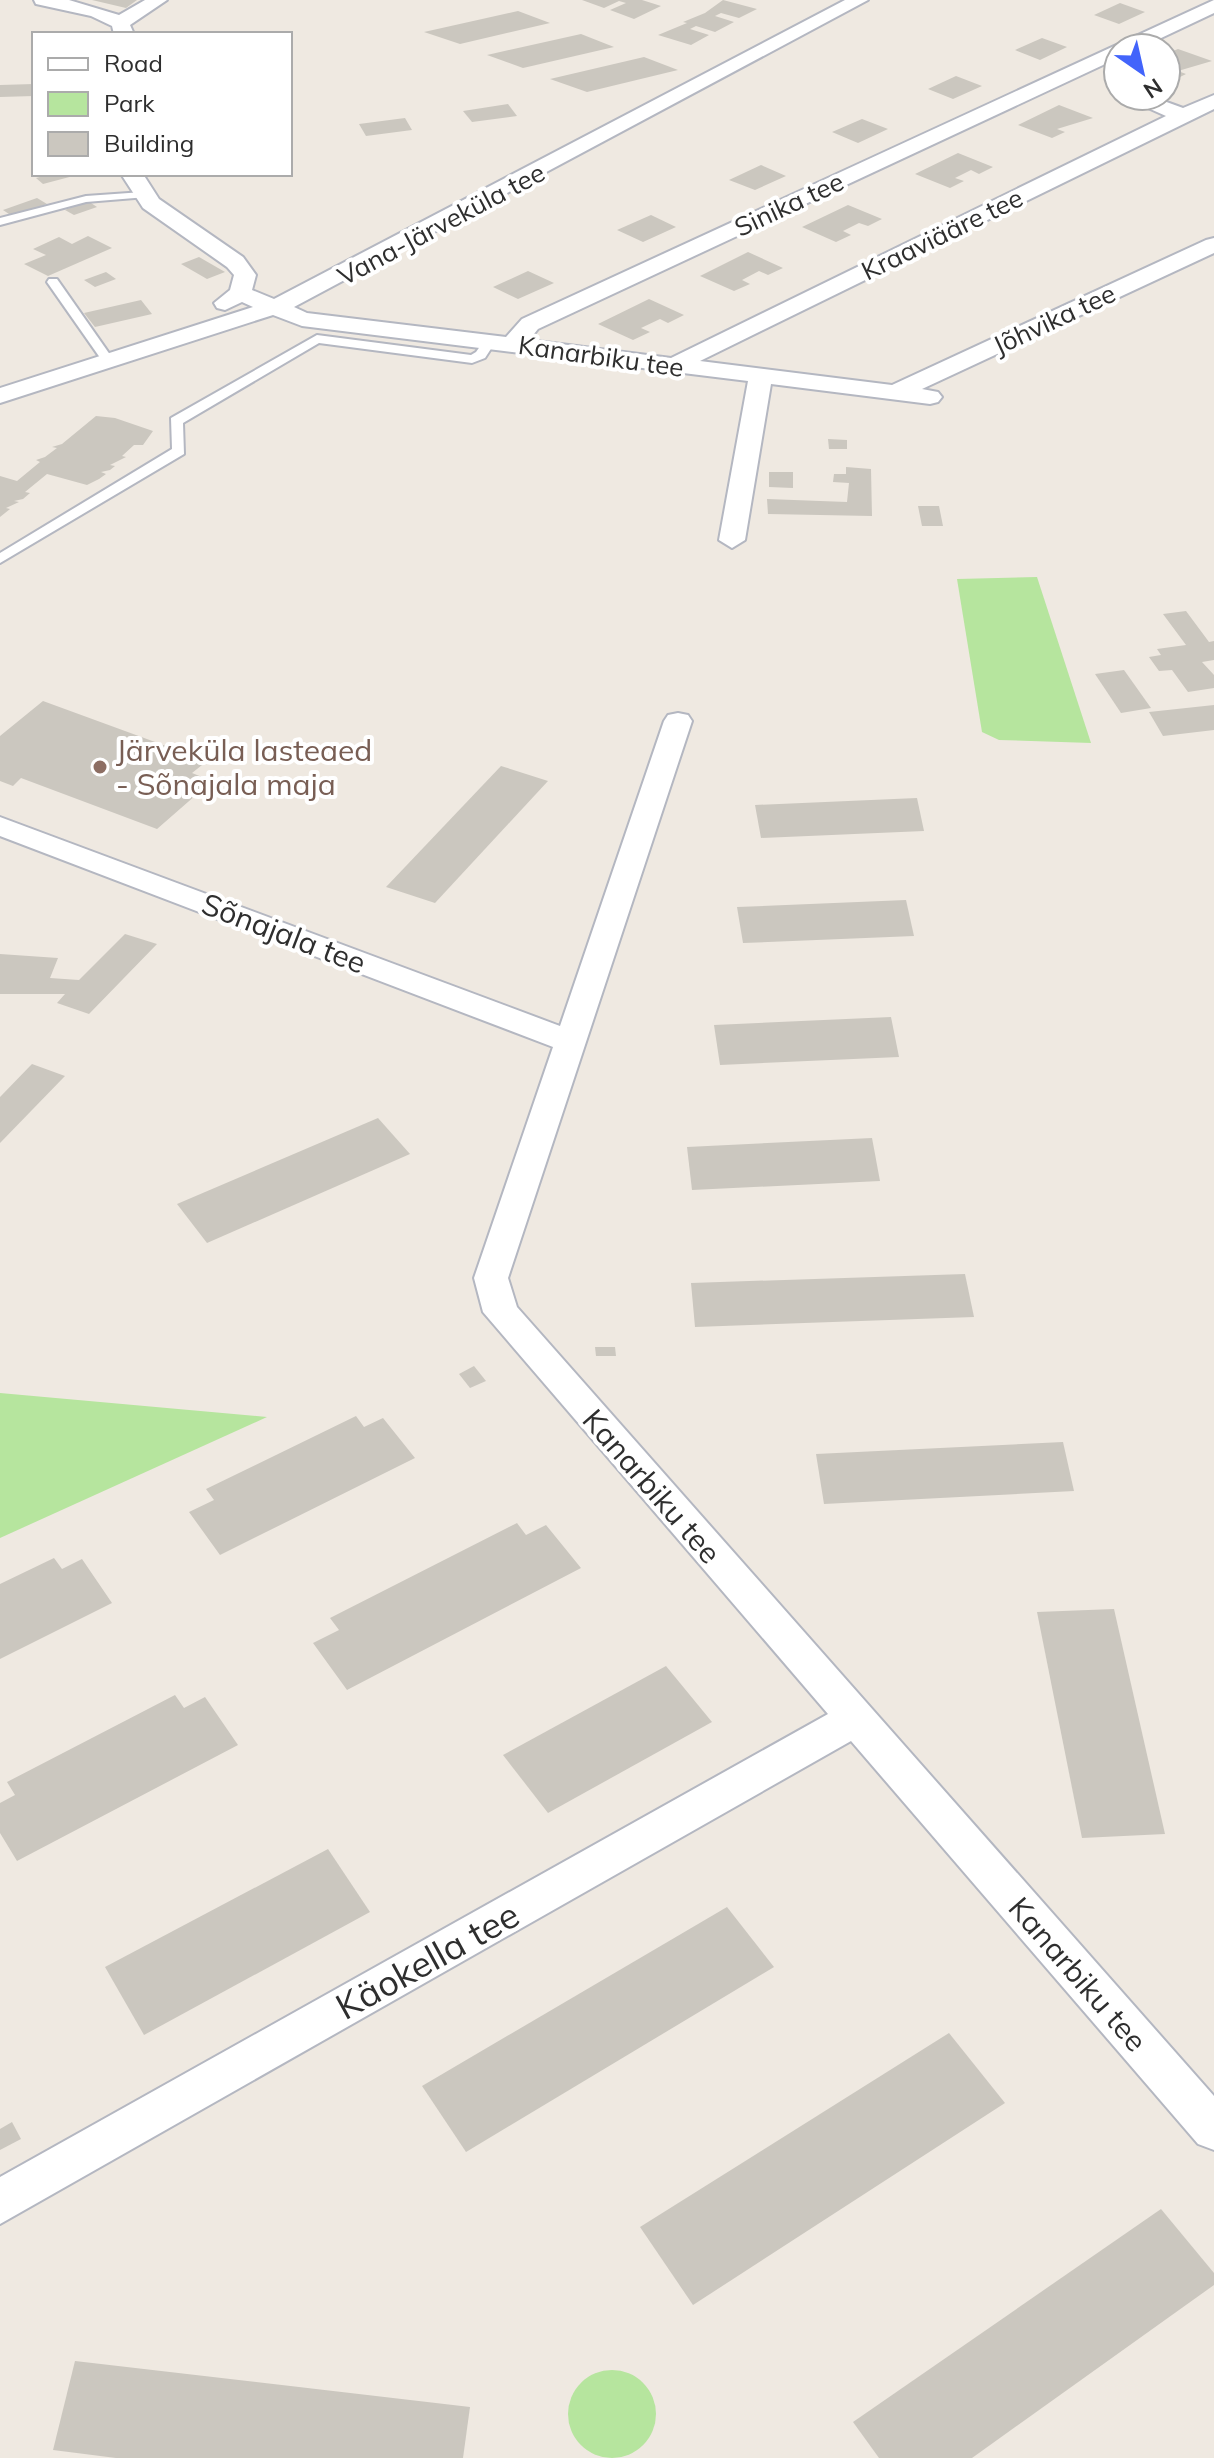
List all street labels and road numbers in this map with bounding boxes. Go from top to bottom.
street label: Vana-Järveküla tee [332,155,550,293]
street label: Sinika tee [729,164,849,244]
street label: Kraaviääre tee [856,181,1028,287]
street label: Jõhvika tee [987,276,1121,362]
street label: Kanarbiku tee [516,328,686,384]
street label: Sõnajala tee [197,884,371,982]
street label: Kanarbiku tee [575,1401,729,1571]
street label: Kanarbiku tee [1001,1889,1155,2059]
street label: Käokella tee [328,1891,526,2029]

